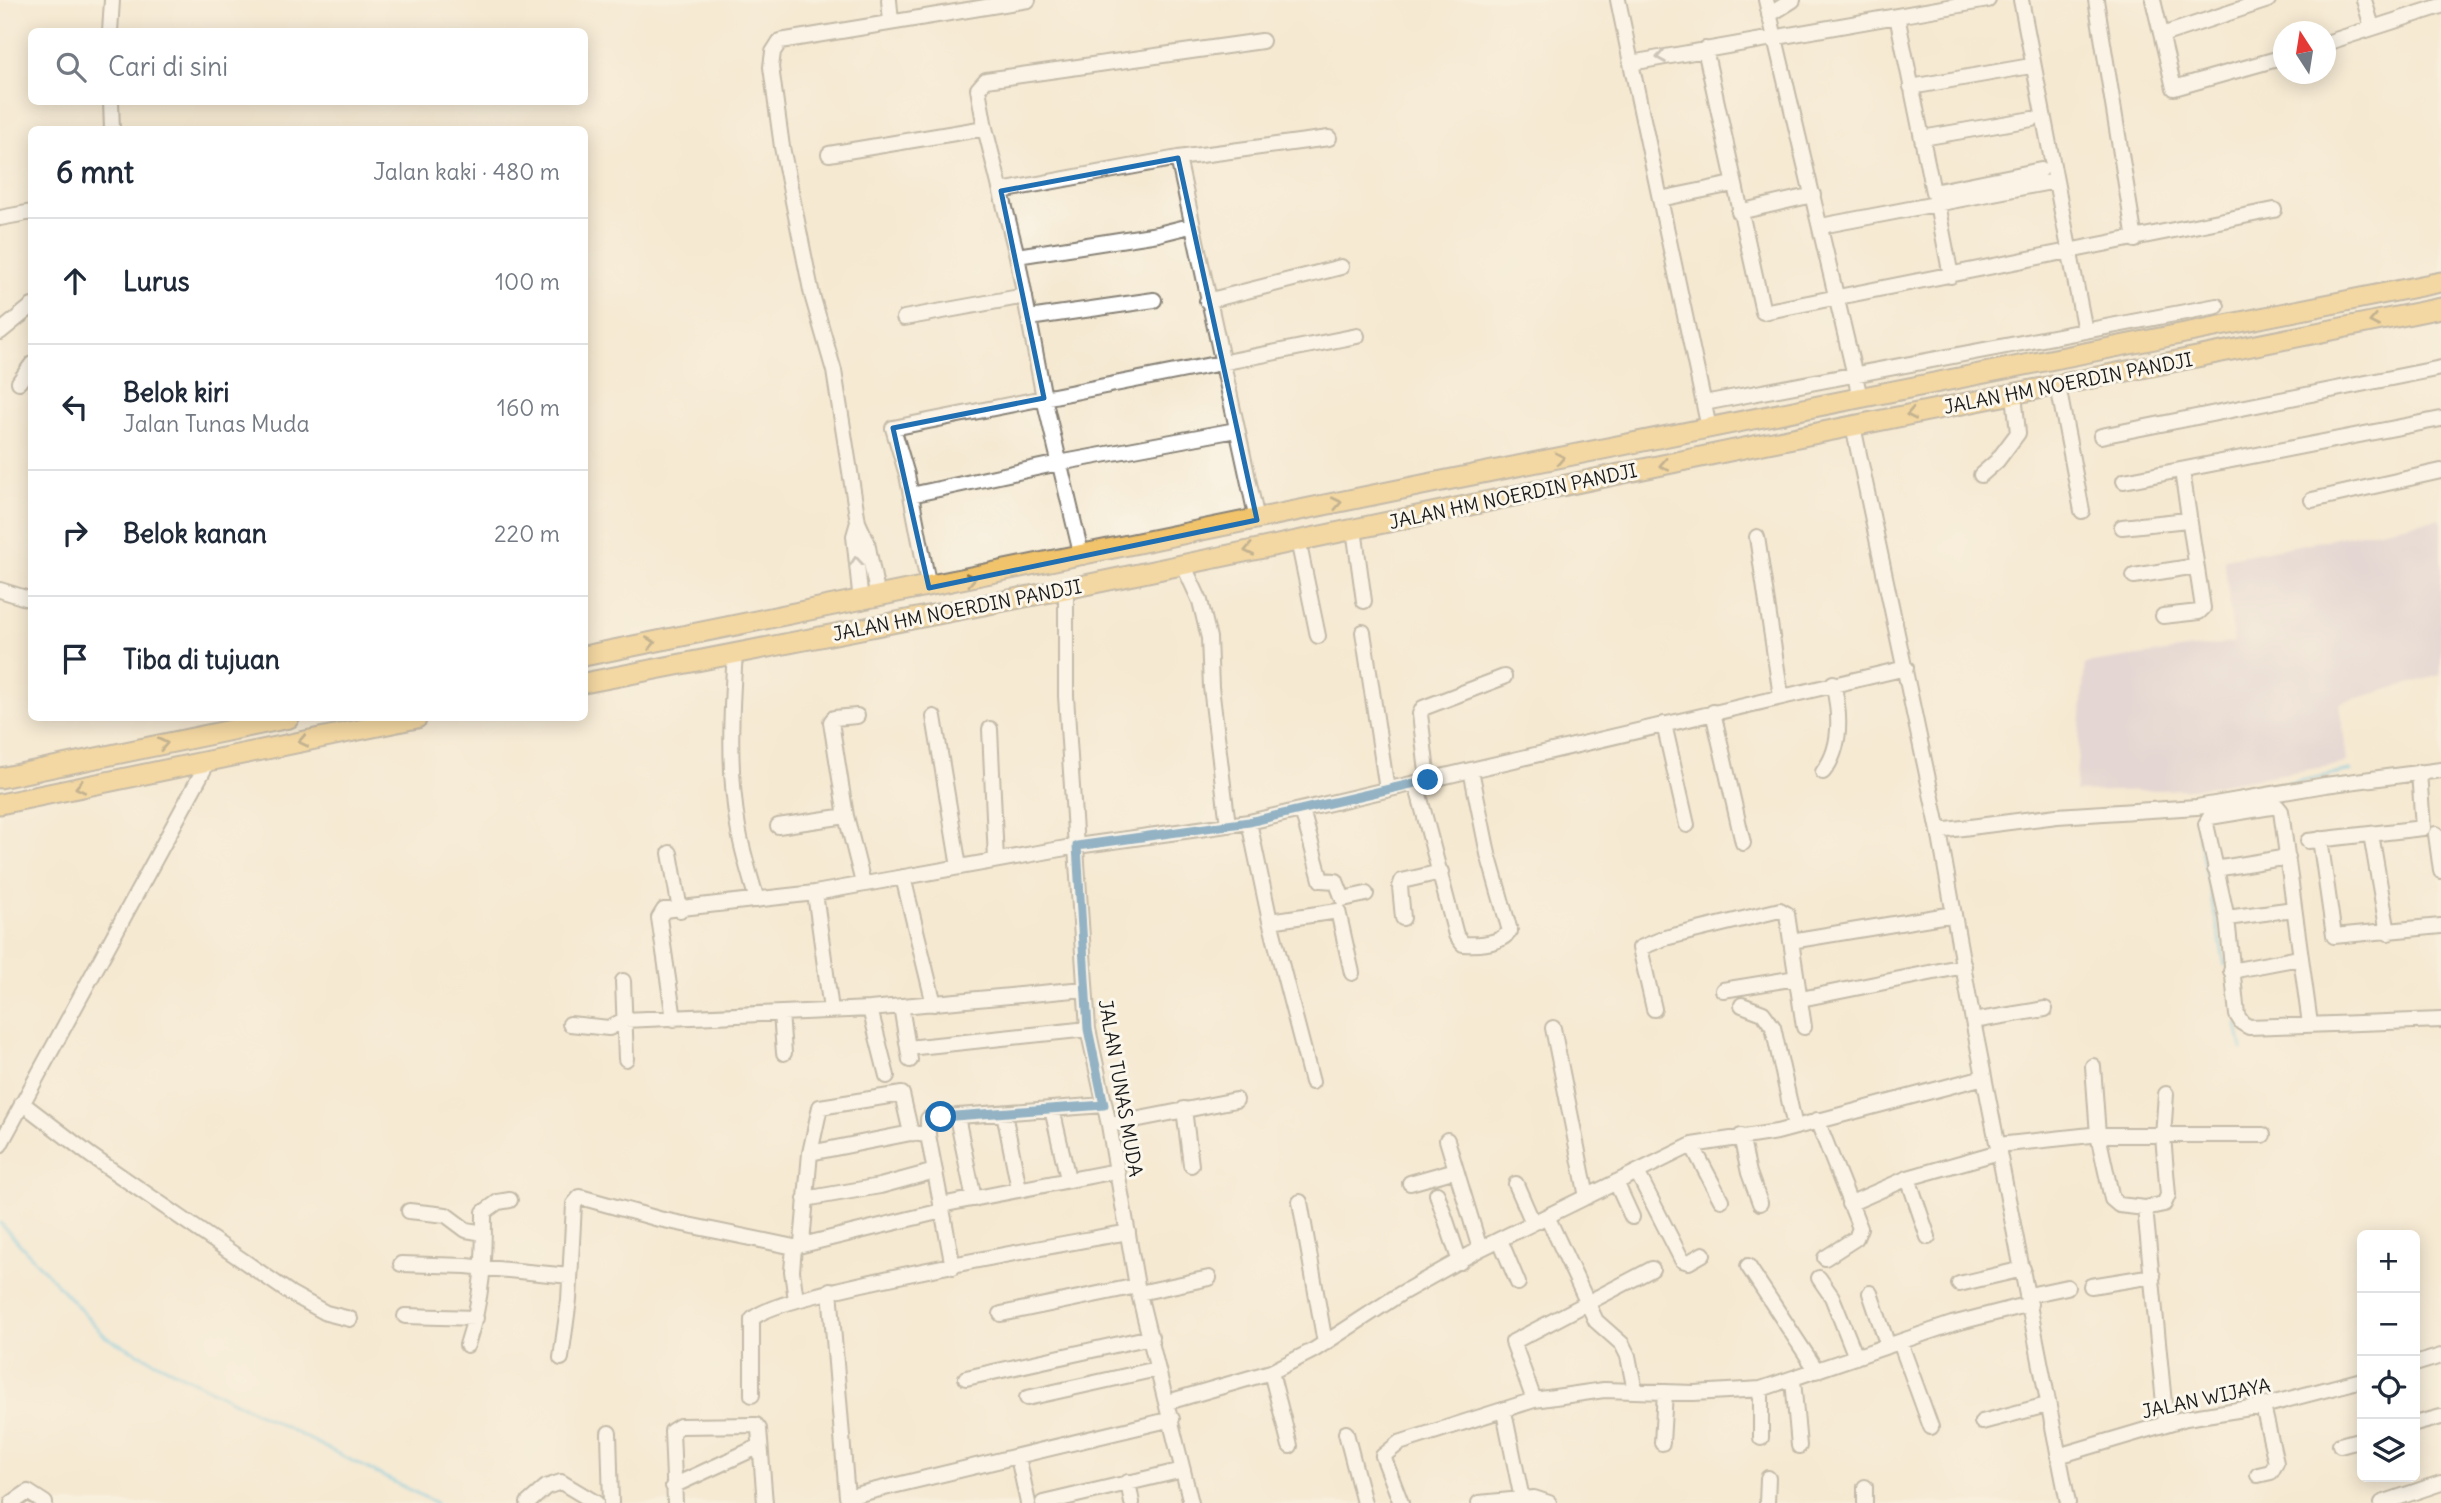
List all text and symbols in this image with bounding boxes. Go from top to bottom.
north arrow [2273,21,2336,84]
search box [28,28,588,105]
icon: search [52,48,90,86]
one-way arrow [1655,49,1667,64]
text: Cari di sini [108,50,228,83]
text: 6 mnt [56,153,134,191]
text: Jalan kaki · 480 m [373,157,560,186]
icon: ahead [56,262,94,300]
text: Lurus [123,265,190,298]
text: 100 m [495,267,560,296]
one-way arrow [2368,313,2380,328]
street label: JALAN HM NOERDIN PANDJI [1942,347,2194,419]
text: Belok kiri [123,376,229,409]
icon: left [56,388,94,426]
text: 160 m [497,393,560,422]
one-way arrow [1905,406,1917,421]
text: Jalan Tunas Muda [123,409,310,438]
one-way arrow [1554,451,1566,466]
one-way arrow [1658,456,1670,471]
street label: JALAN HM NOERDIN PANDJI [1387,458,1639,534]
one-way arrow [1331,496,1343,511]
icon: right [56,514,94,552]
text: Belok kanan [123,517,267,550]
text: 220 m [494,519,560,548]
one-way arrow [1243,542,1255,557]
one-way arrow [849,556,864,567]
one-way arrow [965,573,977,588]
street label: JALAN HM NOERDIN PANDJI [831,574,1083,646]
one-way arrow [645,636,657,651]
icon: arrive [56,640,94,678]
text: Tiba di tujuan [123,643,280,676]
one-way arrow [297,733,309,748]
one-way arrow [157,737,169,752]
route end [1412,764,1443,795]
one-way arrow [74,779,86,794]
street label: JALAN TUNAS MUDA [1094,997,1148,1179]
route start [925,1101,956,1132]
map controls [2357,1230,2420,1482]
button: + [2357,1230,2420,1293]
button: − [2357,1293,2420,1356]
button: locate [2357,1356,2420,1419]
street label: JALAN WIJAYA [2139,1373,2273,1423]
button: layers [2357,1419,2420,1482]

